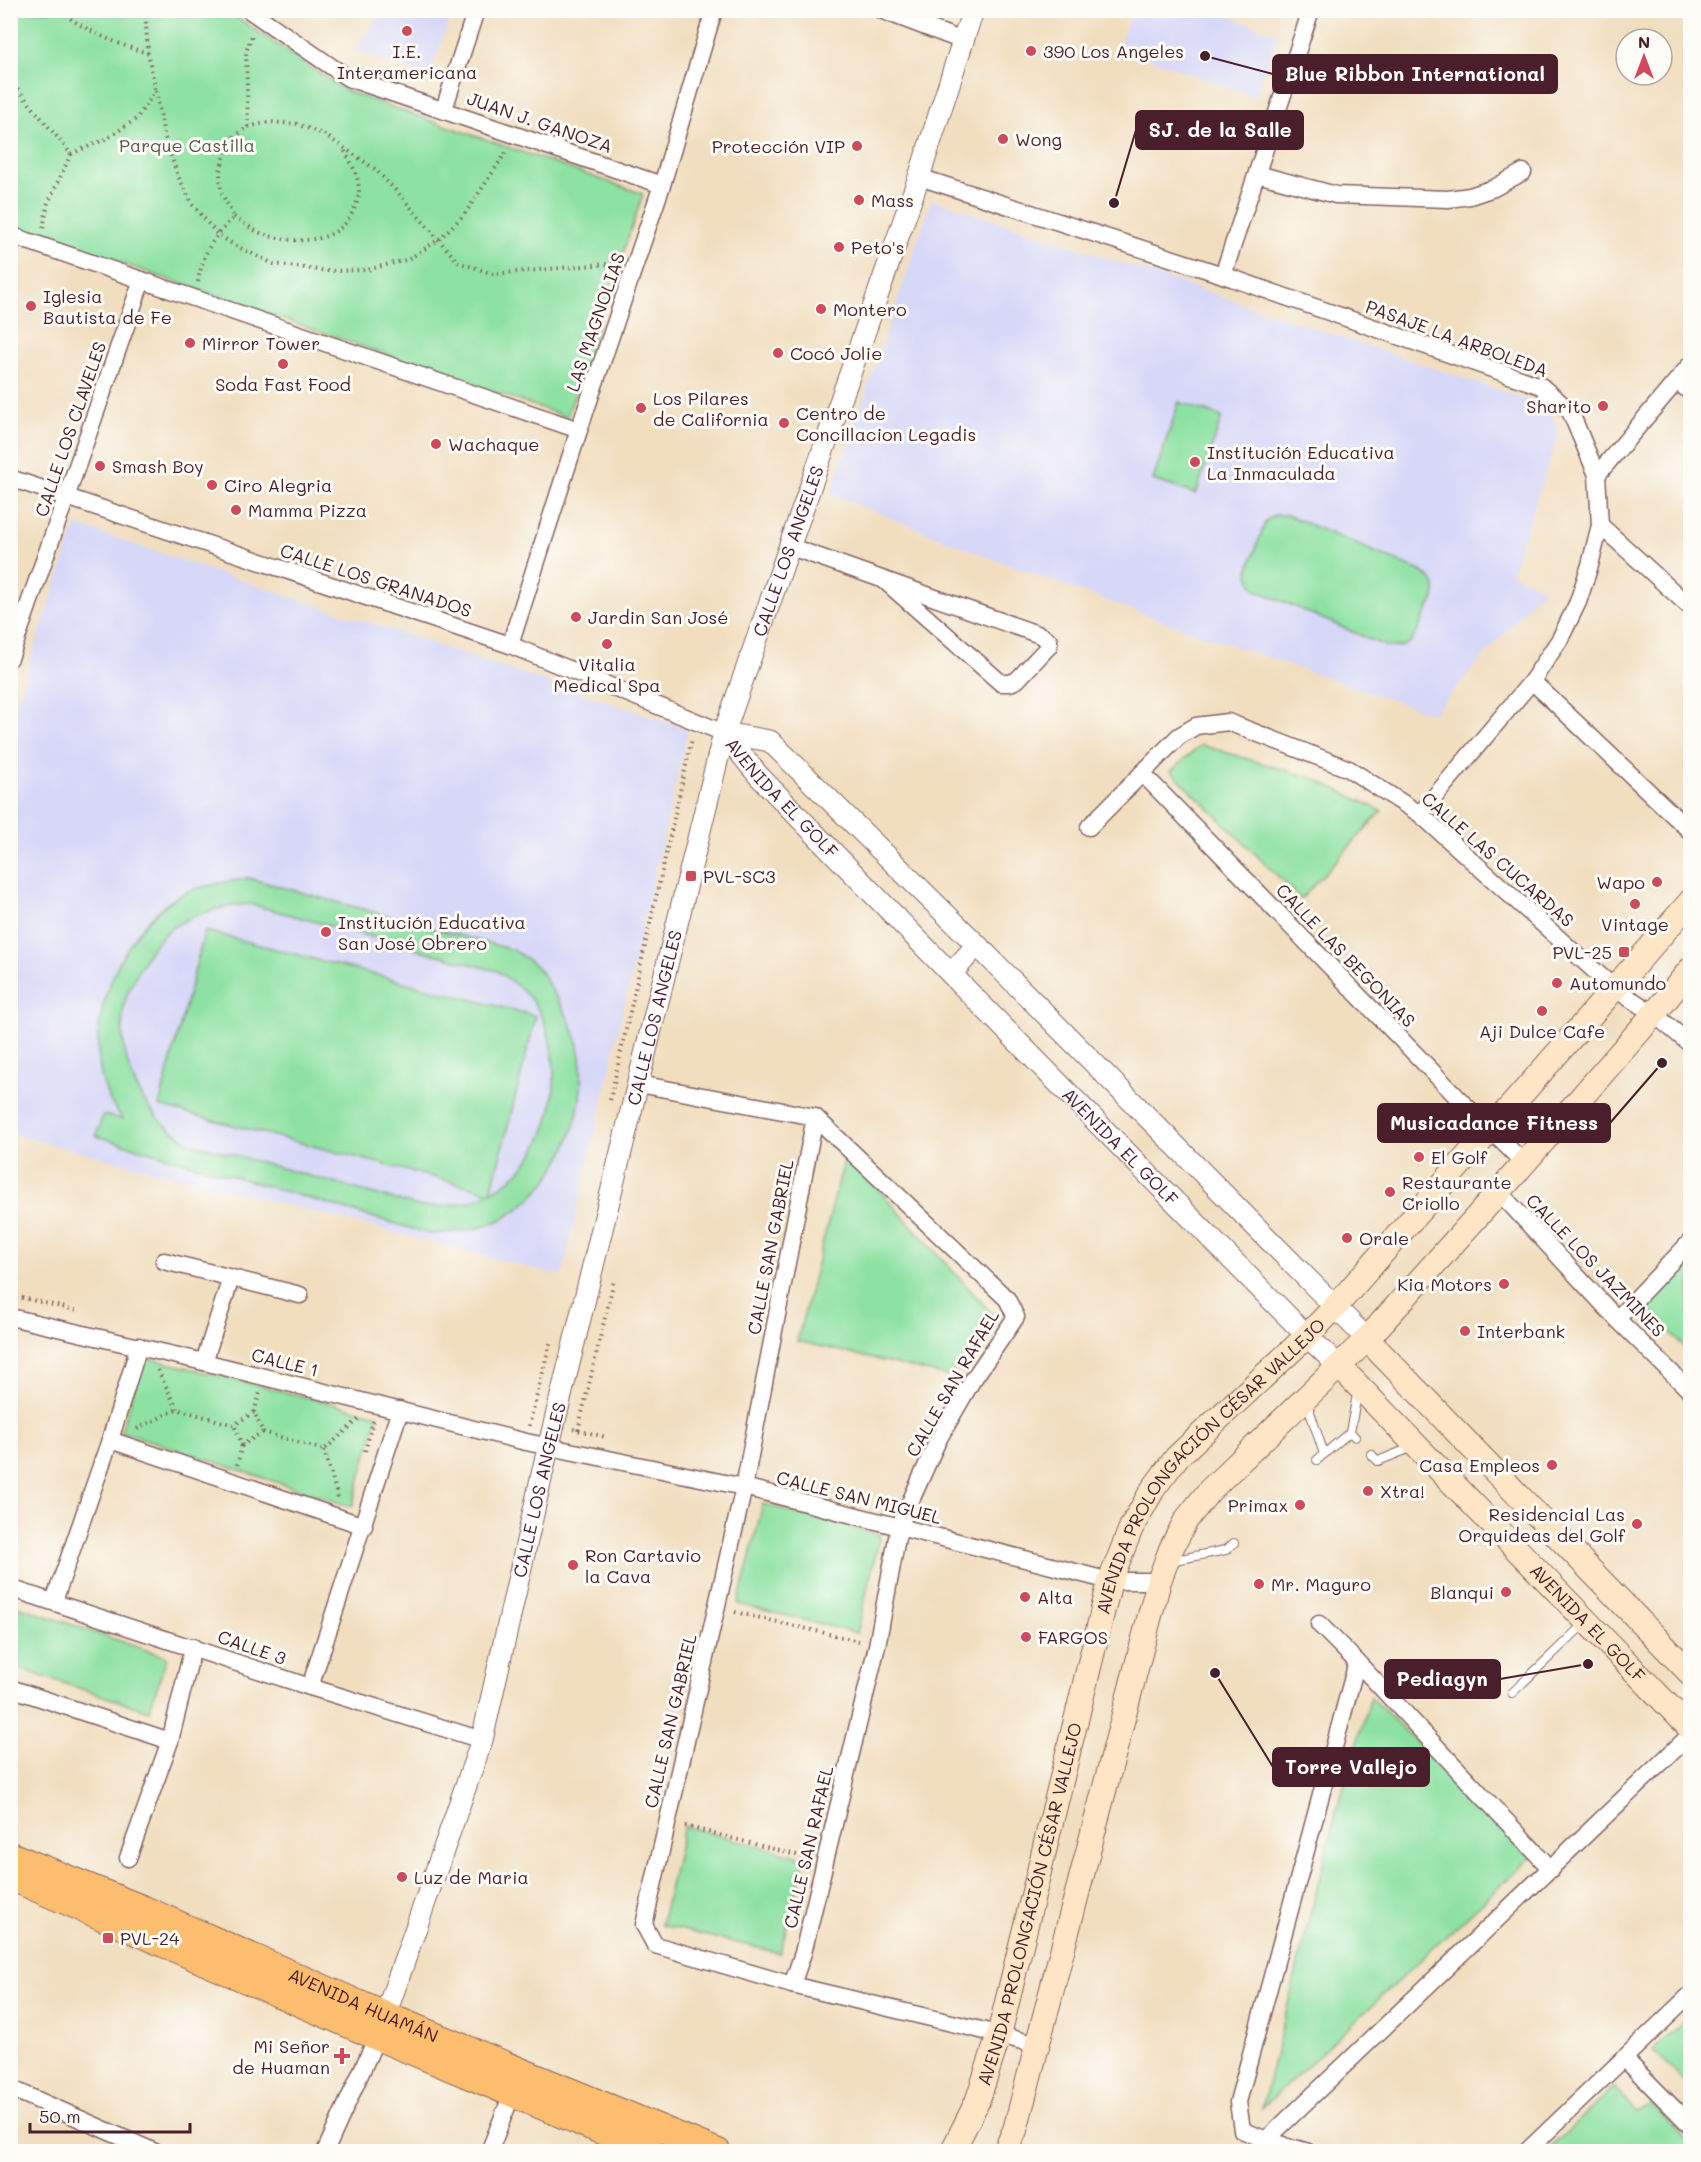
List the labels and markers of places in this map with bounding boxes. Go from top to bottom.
marker: I.E. Interamericana [400,24,414,38]
place label: I.E. Interamericana [337,39,477,84]
place label: 390 Los Angeles [1043,39,1184,63]
marker: 390 Los Angeles [1024,44,1038,58]
callout: Blue Ribbon International [1273,55,1557,93]
callout: SJ. de la Salle [1136,111,1303,149]
place label: Wong [1015,127,1062,151]
marker: Wong [996,132,1010,146]
place label: Protección VIP [712,134,845,158]
marker: Protección VIP [850,139,864,153]
place label: Mass [871,188,914,212]
marker: Mass [852,193,866,207]
place label: Peto's [851,235,904,259]
marker: Peto's [832,240,846,254]
place label: Iglesia Bautista de Fe [43,284,172,329]
place label: Montero [833,297,907,321]
marker: Iglesia Bautista de Fe [24,299,38,313]
marker: Montero [814,302,828,316]
place label: Mirror Tower [202,331,320,355]
marker: Mirror Tower [183,336,197,350]
place label: Cocó Jolie [790,341,882,365]
marker: Cocó Jolie [771,346,785,360]
marker: Soda Fast Food [276,357,290,371]
place label: Soda Fast Food [215,372,351,396]
place label: Los Pilares de California [653,386,769,431]
place label: Sharito [1526,394,1591,418]
marker: Sharito [1596,399,1610,413]
marker: Los Pilares de California [634,401,648,415]
place label: Centro de Concillacion Legadis [796,401,976,446]
marker: Centro de Concillacion Legadis [777,416,791,430]
place label: Wachaque [448,432,540,456]
marker: Wachaque [429,437,443,451]
place label: Institución Educativa La Inmaculada [1207,440,1395,485]
place label: Smash Boy [112,454,204,478]
marker: Institución Educativa La Inmaculada [1188,455,1202,469]
marker: Smash Boy [93,459,107,473]
place label: Ciro Alegria [224,473,332,497]
marker: Ciro Alegria [205,478,219,492]
place label: Mamma Pizza [248,498,367,522]
marker: Mamma Pizza [229,503,243,517]
place label: Jardin San José [588,605,728,629]
marker: Jardin San José [569,610,583,624]
marker: Vitalia Medical Spa [600,637,614,651]
place label: Vitalia Medical Spa [554,652,660,697]
place label: PVL-SC3 [703,864,776,888]
marker: PVL-SC3 [684,869,698,883]
place label: Wapo [1596,870,1645,894]
marker: Wapo [1650,875,1664,889]
marker: Vintage [1628,897,1642,911]
place label: Institución Educativa San José Obrero [338,910,526,955]
place label: Vintage [1601,912,1669,936]
marker: Institución Educativa San José Obrero [319,925,333,939]
place label: PVL-25 [1552,940,1612,964]
marker: PVL-25 [1617,945,1631,959]
place label: Automundo [1569,971,1666,995]
marker: Automundo [1550,976,1564,990]
marker: Aji Dulce Cafe [1535,1004,1549,1018]
place label: Aji Dulce Cafe [1479,1019,1605,1043]
callout: Musicadance Fitness [1378,1104,1610,1142]
place label: El Golf [1431,1145,1488,1169]
marker: El Golf [1412,1150,1426,1164]
place label: Restaurante Criollo [1402,1170,1512,1215]
marker: Restaurante Criollo [1383,1185,1397,1199]
place label: Orale [1359,1226,1409,1250]
marker: Orale [1340,1231,1354,1245]
place label: Kia Motors [1397,1272,1492,1296]
marker: Kia Motors [1497,1277,1511,1291]
place label: Interbank [1477,1319,1565,1343]
marker: Interbank [1458,1324,1472,1338]
place label: Casa Empleos [1419,1453,1540,1477]
marker: Casa Empleos [1545,1458,1559,1472]
place label: Xtra! [1380,1479,1425,1503]
marker: Xtra! [1361,1484,1375,1498]
place label: Primax [1228,1493,1288,1517]
marker: Primax [1293,1498,1307,1512]
place label: Residencial Las Orquideas del Golf [1458,1502,1626,1547]
marker: Residencial Las Orquideas del Golf [1630,1517,1644,1531]
place label: Ron Cartavio la Cava [585,1543,701,1588]
marker: Ron Cartavio la Cava [566,1558,580,1572]
place label: Mr. Maguro [1271,1572,1371,1596]
marker: Mr. Maguro [1252,1577,1266,1591]
place label: Blanqui [1430,1580,1494,1604]
place label: Alta [1037,1585,1073,1609]
marker: Blanqui [1499,1585,1513,1599]
marker: Alta [1018,1590,1032,1604]
place label: FARGOS [1038,1625,1108,1649]
marker: FARGOS [1019,1630,1033,1644]
callout: Pediagyn [1385,1660,1500,1698]
callout: Torre Vallejo [1273,1748,1429,1786]
place label: Luz de Maria [414,1865,529,1889]
marker: Luz de Maria [395,1870,409,1884]
place label: PVL-24 [120,1926,180,1950]
marker: PVL-24 [101,1931,115,1945]
place label: Mi Señor de Huaman [232,2034,330,2079]
marker: Mi Señor de Huaman [335,2049,349,2063]

